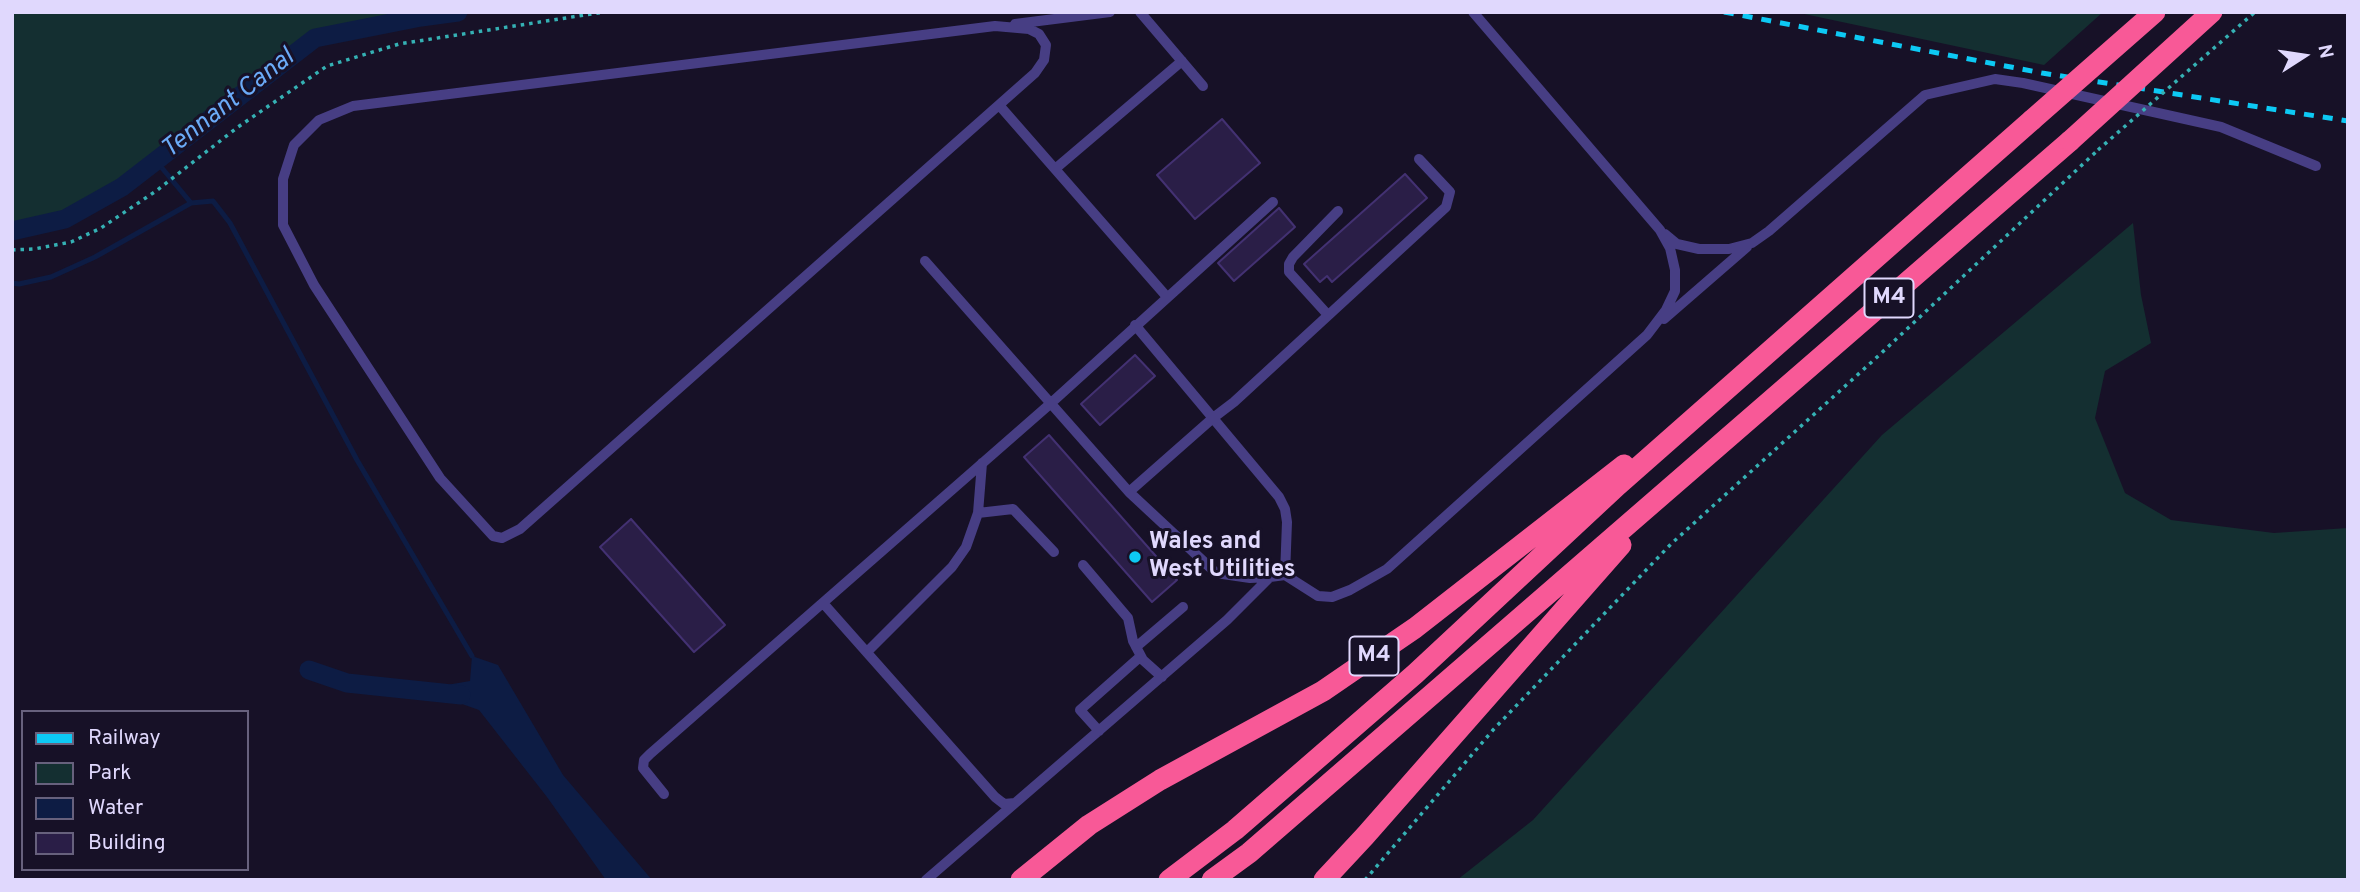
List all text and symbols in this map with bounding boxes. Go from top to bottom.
north arrow [2269,21,2339,91]
text: N [2311,42,2338,61]
water label: Tennant Canal [156,43,302,167]
road number: M4 [1864,278,1913,318]
place label: Wales and West Utilities [1149,529,1296,585]
marker: Wales and West Utilities [1127,549,1143,565]
road number: M4 [1350,636,1398,676]
legend [21,710,248,871]
text: Railway [88,725,161,752]
text: Park [88,760,131,787]
text: Water [88,795,143,822]
text: Building [88,830,166,857]

